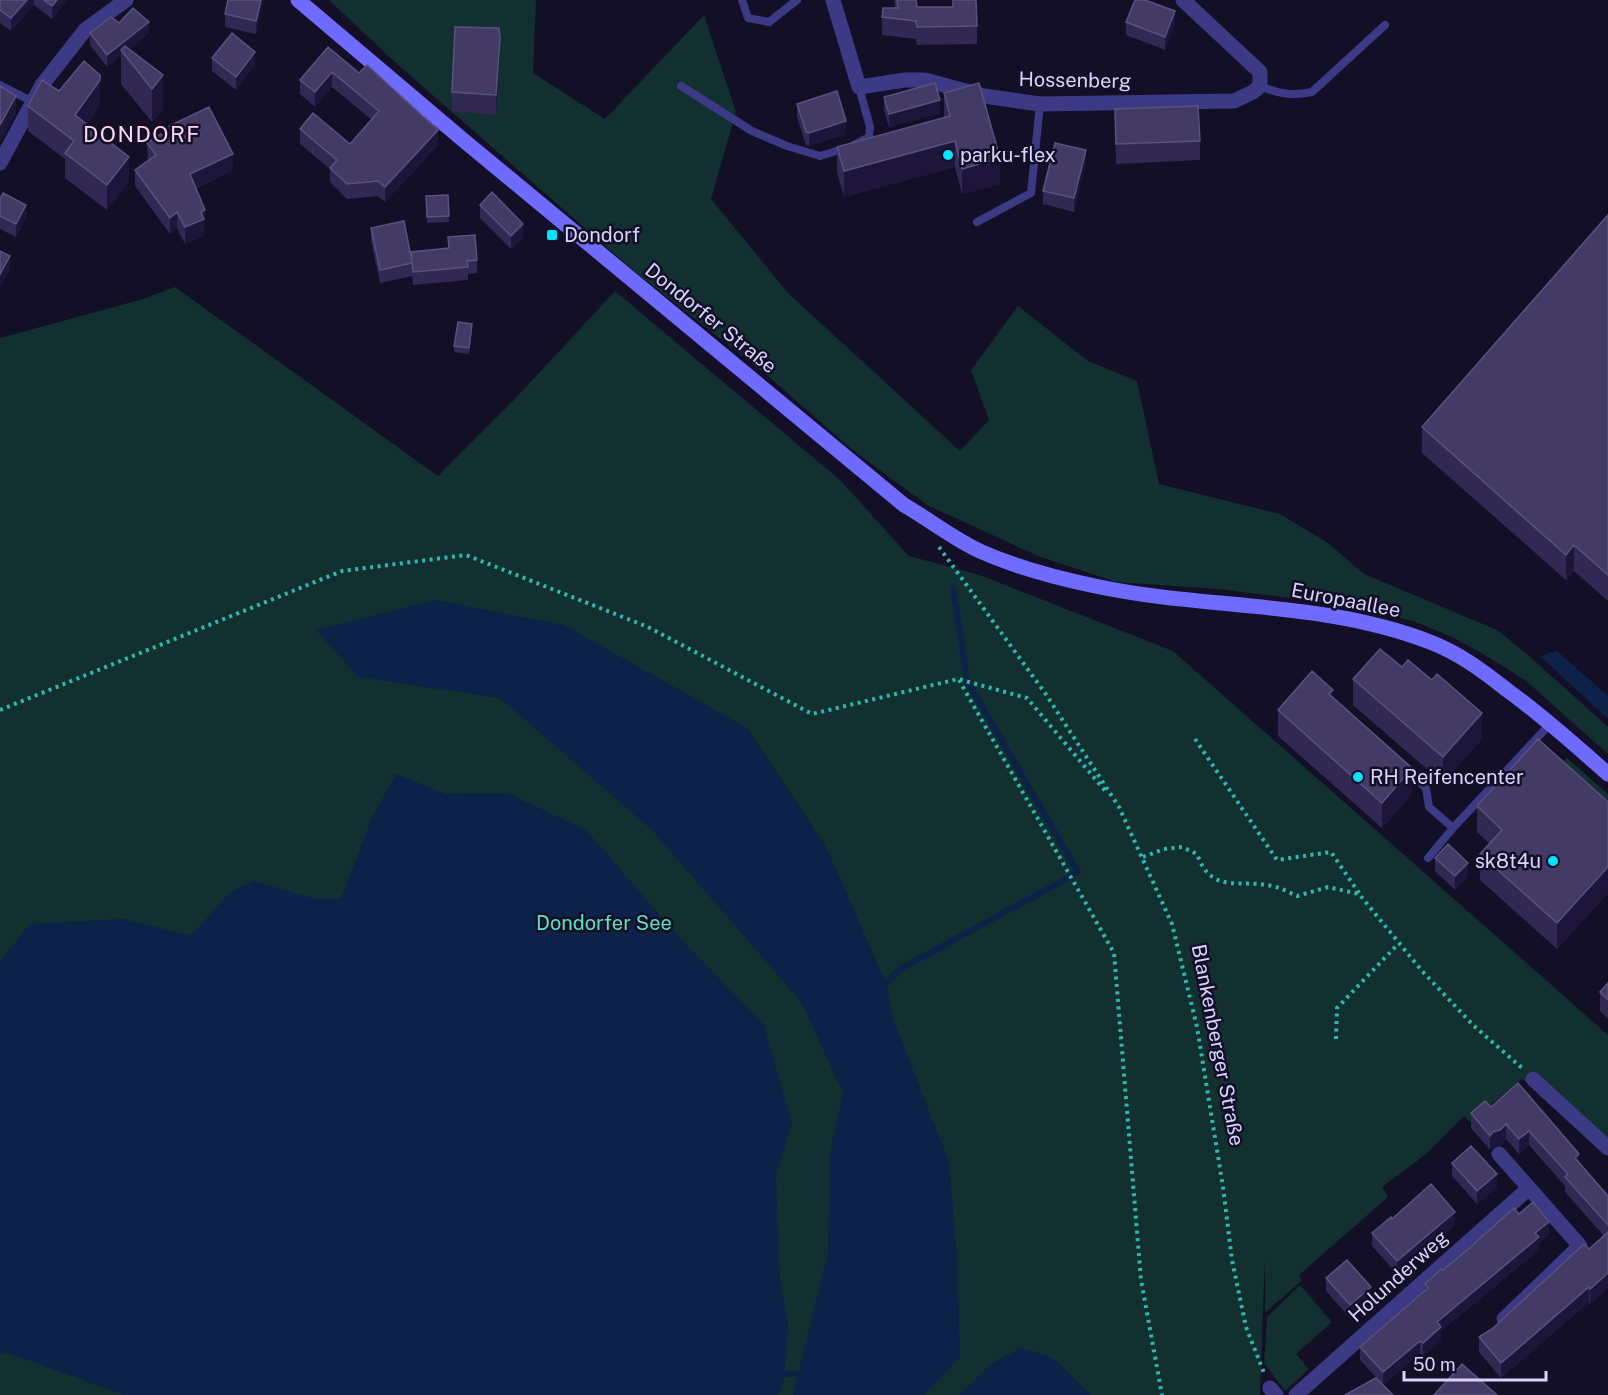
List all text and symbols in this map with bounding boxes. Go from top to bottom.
street label: Hossenberg [1018,67,1132,93]
district label: DONDORF [83,121,201,147]
place label: parku-flex [960,143,1056,167]
marker: parku-flex [941,148,955,162]
place label: Dondorf [564,223,640,247]
marker: Dondorf [545,228,559,242]
street label: Dondorfer Straße [640,258,782,378]
street label: Europaallee [1289,578,1403,622]
place label: RH Reifencenter [1370,765,1524,789]
marker: RH Reifencenter [1351,770,1365,784]
place label: sk8t4u [1475,849,1541,873]
marker: sk8t4u [1546,854,1560,868]
park label: Dondorfer See [536,911,672,935]
street label: Blankenberger Straße [1187,942,1249,1148]
street label: Holunderweg [1343,1225,1453,1327]
scale bar [1404,1344,1546,1382]
text: 50 m [1413,1354,1456,1375]

